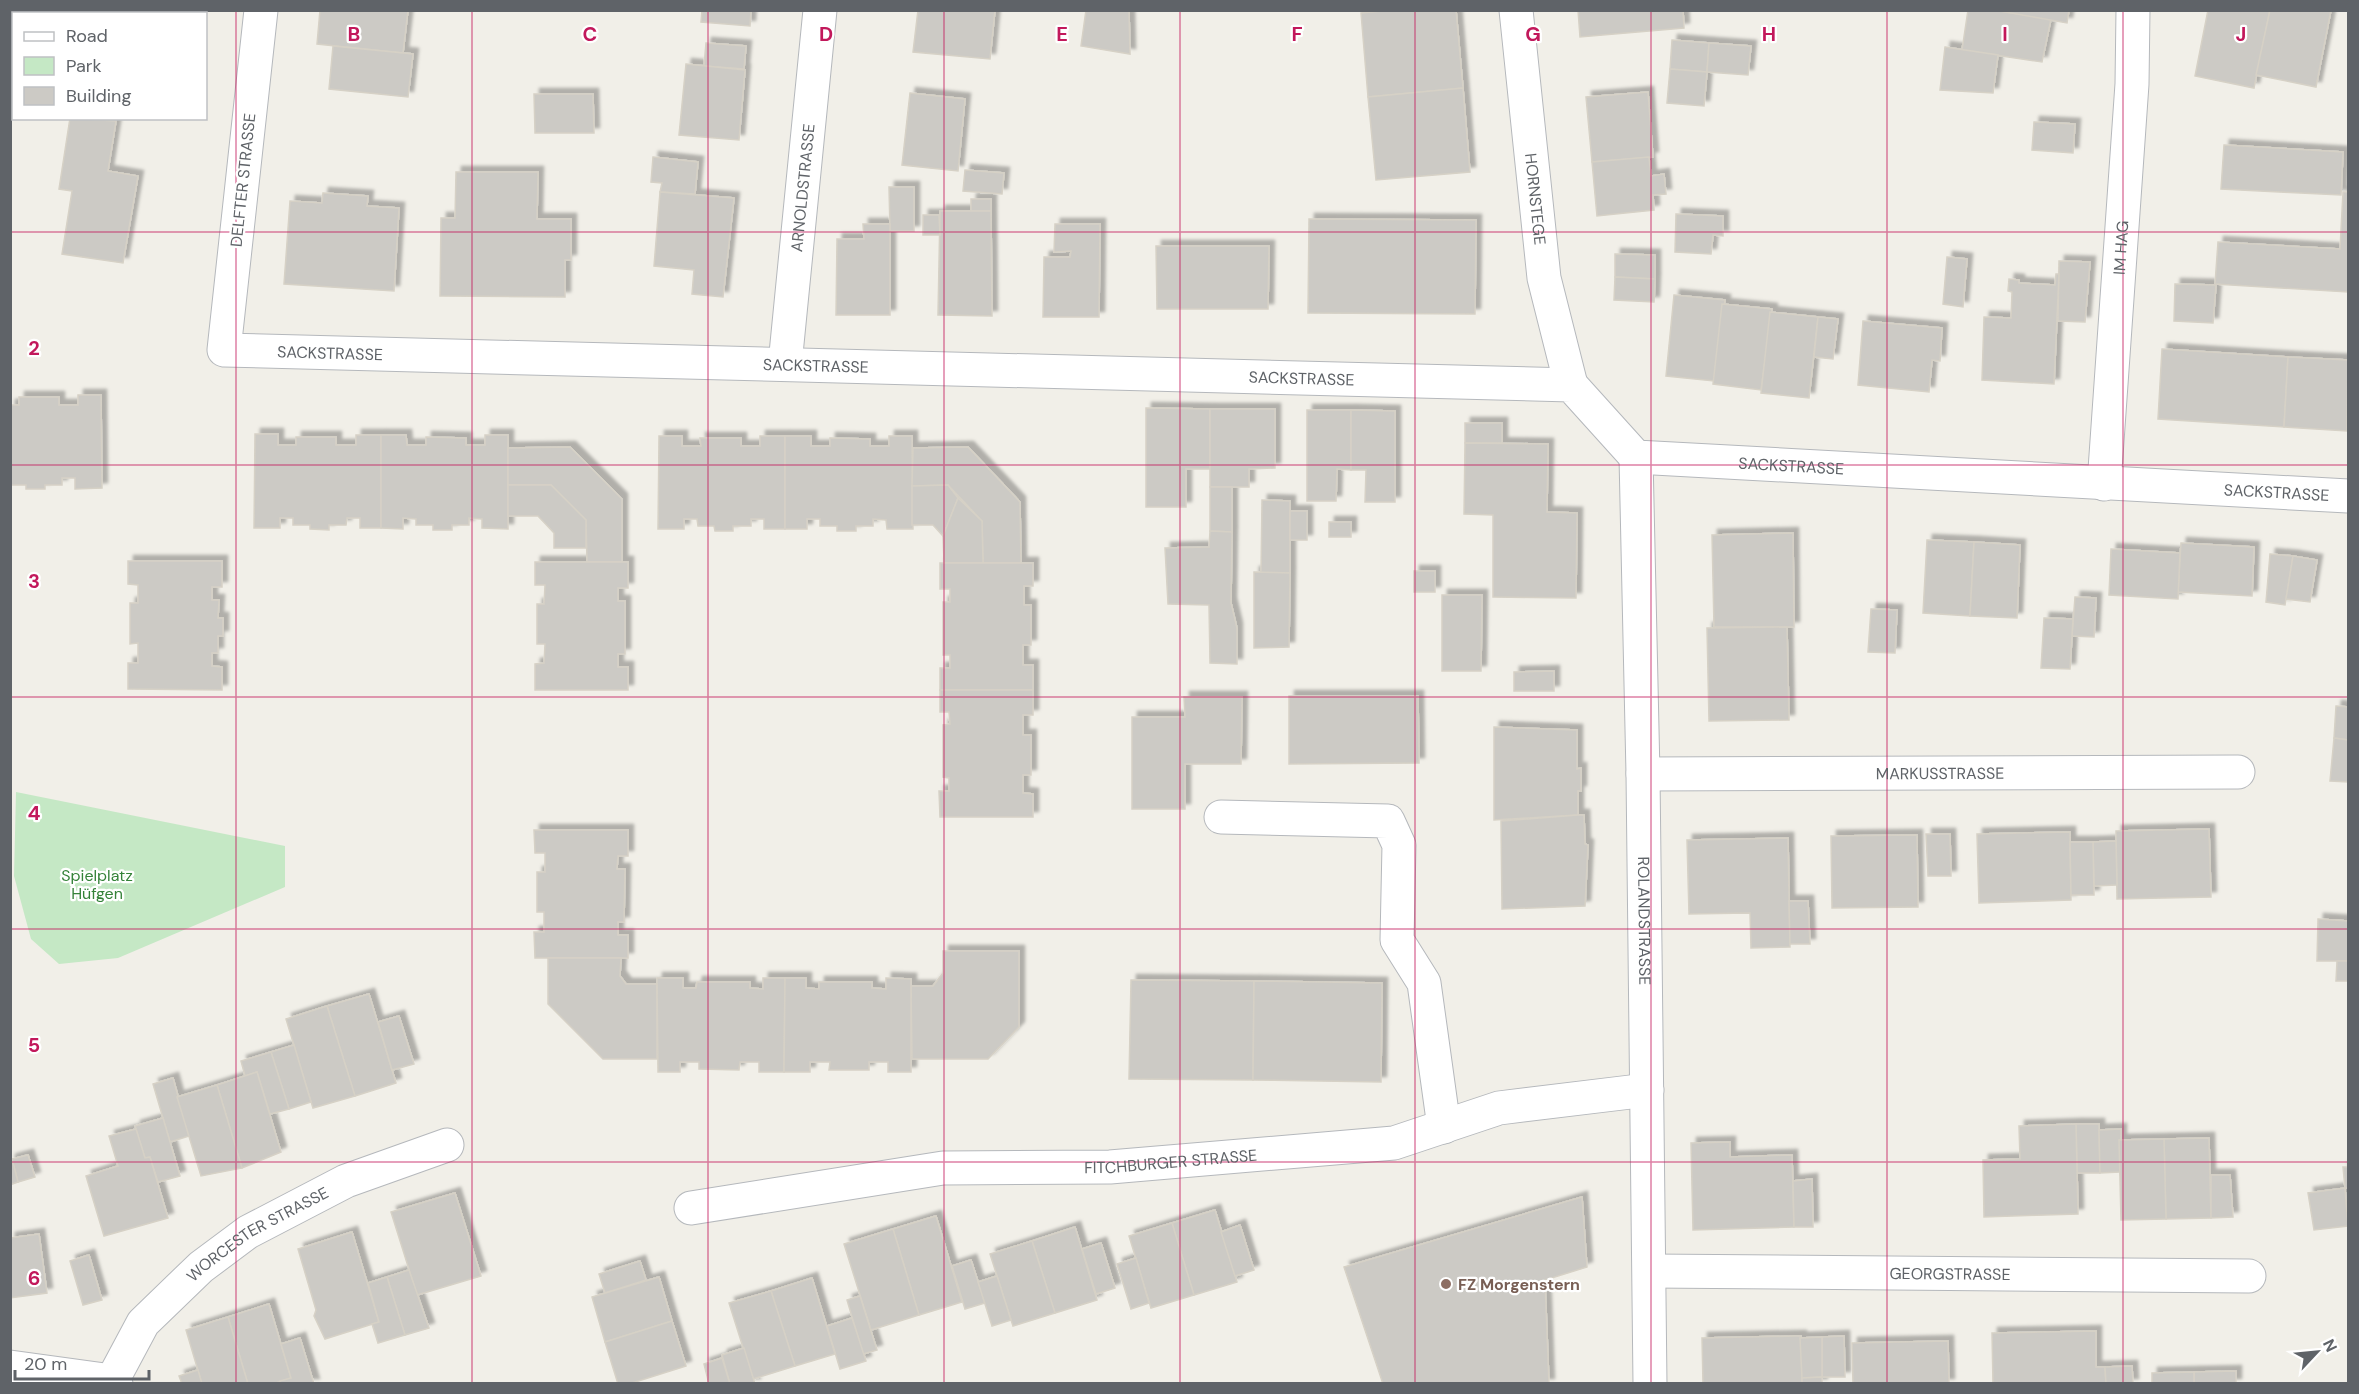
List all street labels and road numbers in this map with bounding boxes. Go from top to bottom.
street label: DELFTER STRASSE [226,112,260,248]
street label: ARNOLDSTRASSE [786,123,819,253]
street label: HORNSTEGE [1521,152,1551,246]
street label: IM HAG [2108,220,2133,276]
street label: SACKSTRASSE [277,341,383,365]
street label: SACKSTRASSE [763,354,869,377]
street label: SACKSTRASSE [1248,366,1355,390]
street label: SACKSTRASSE [1738,452,1845,479]
street label: SACKSTRASSE [2223,479,2330,505]
street label: MARKUSSTRASSE [1876,762,2004,784]
street label: ROLANDSTRASSE [1633,856,1656,985]
street label: FITCHBURGER STRASSE [1084,1144,1258,1178]
street label: WORCESTER STRASSE [182,1182,332,1286]
street label: GEORGSTRASSE [1889,1262,2011,1285]

